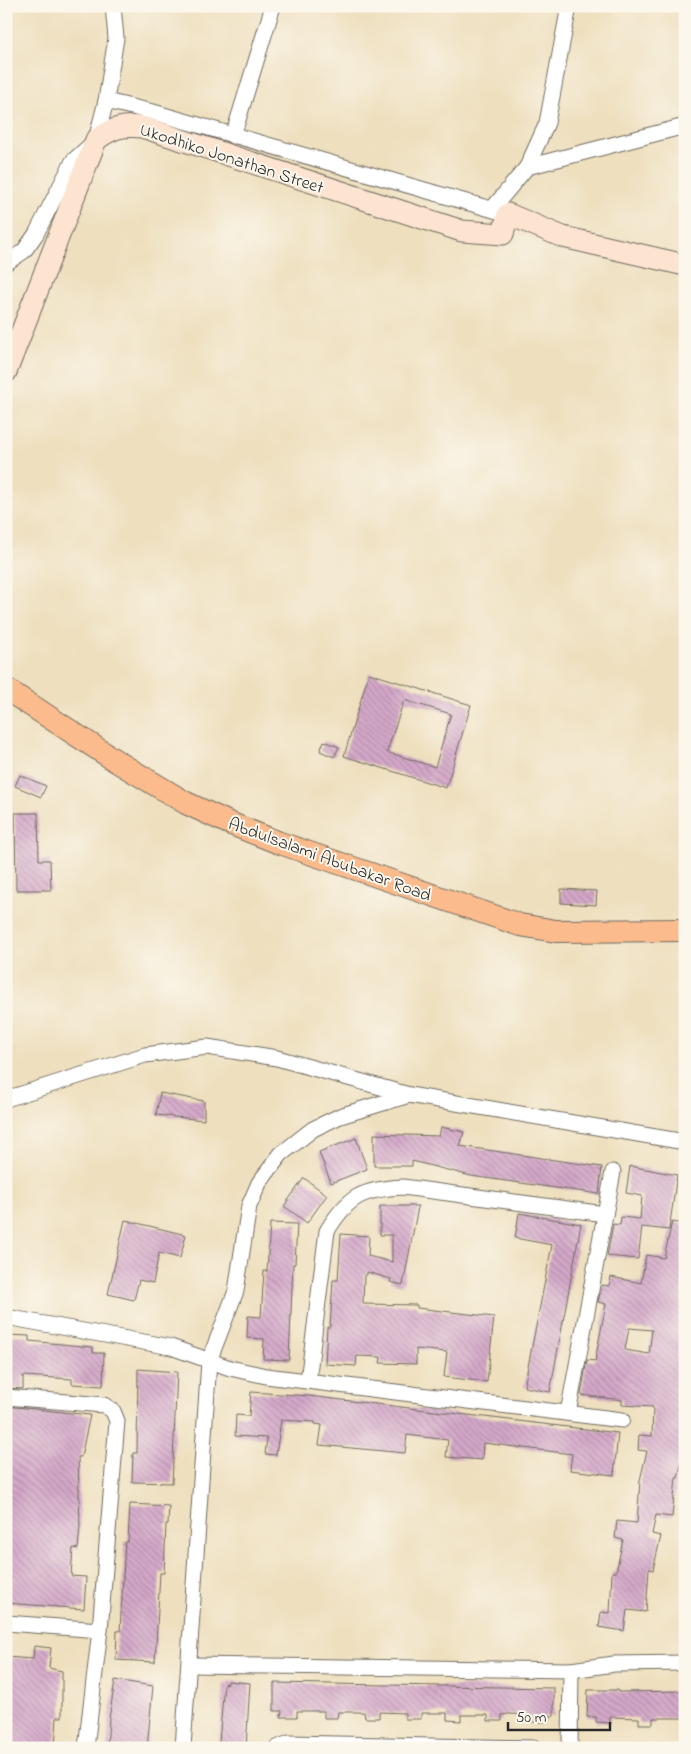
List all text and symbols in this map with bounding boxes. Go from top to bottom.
street label: Ukodhiko Jonathan Street [136,118,327,202]
street label: Abdulsalami Abubakar Road [224,812,434,910]
scale bar [508,1699,611,1731]
text: 50 m [516,1707,547,1729]

